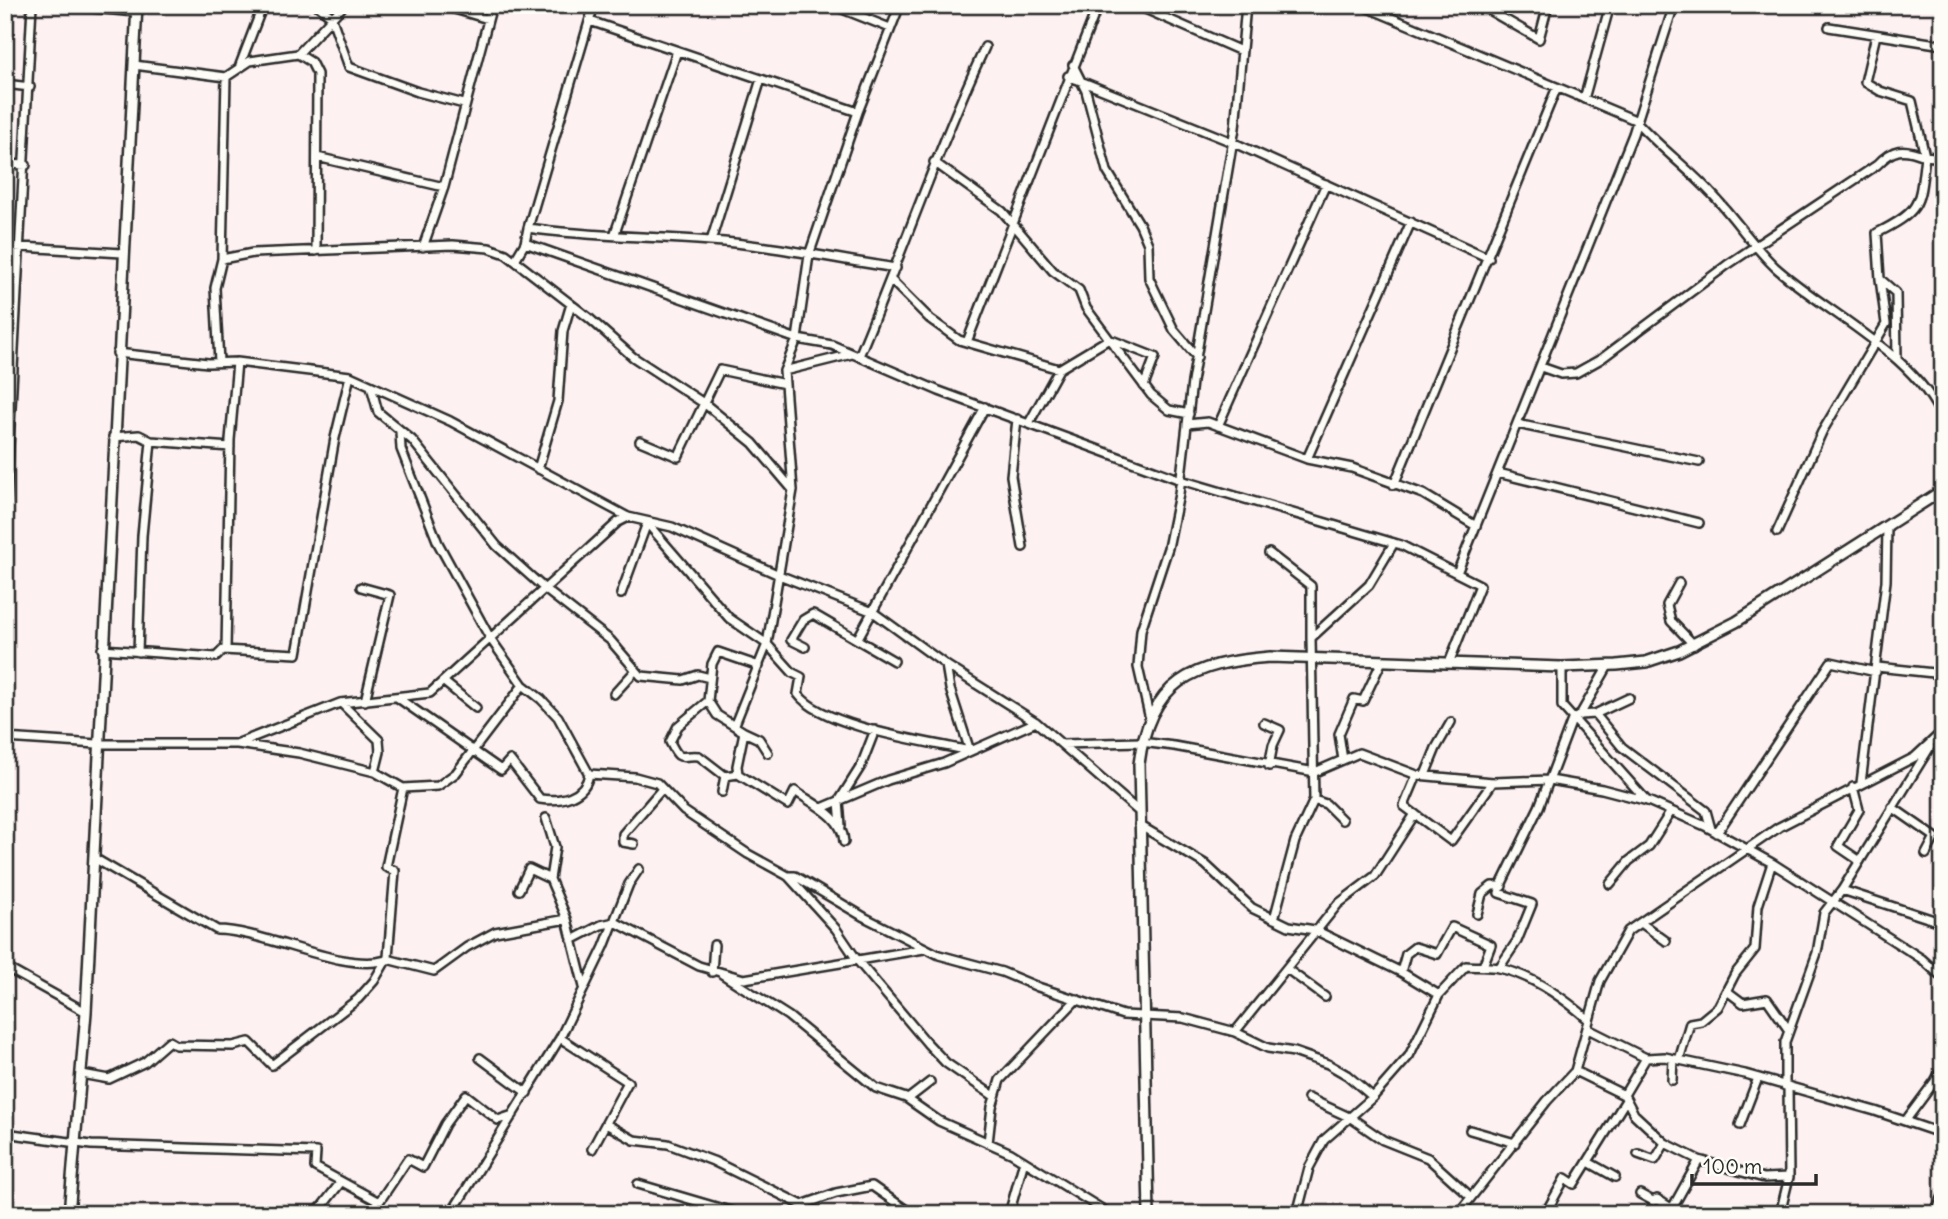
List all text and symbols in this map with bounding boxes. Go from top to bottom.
scale bar [1692,1142,1817,1186]
text: 100 m [1703,1153,1762,1180]

